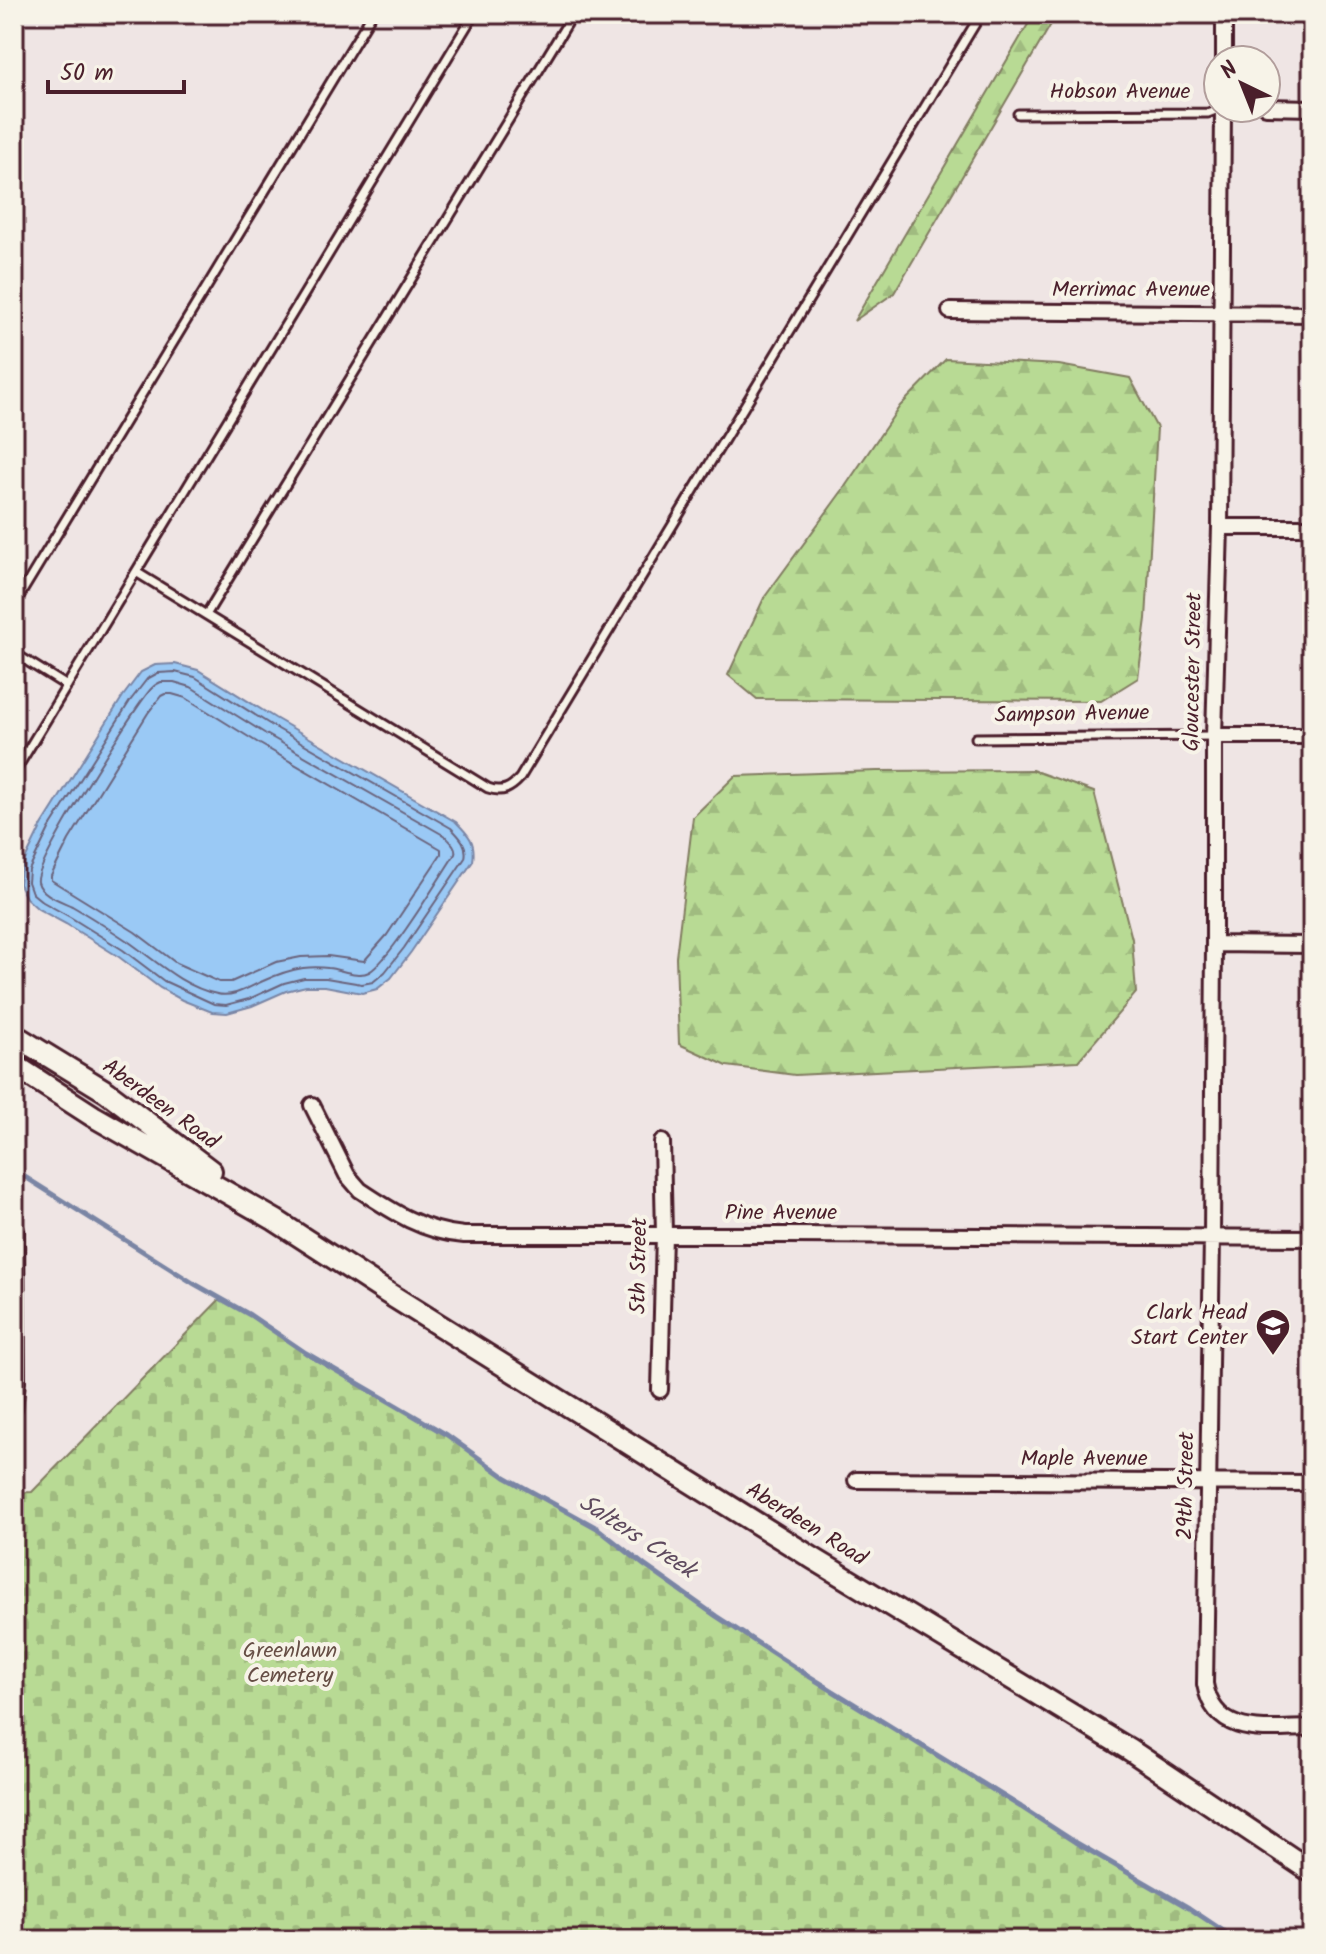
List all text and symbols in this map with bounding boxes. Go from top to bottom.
scale bar [48,44,184,94]
north arrow [1202,44,1282,124]
text: 50 m [60,54,114,93]
text: N [1213,54,1247,89]
street label: Hobson Avenue [1050,75,1191,110]
street label: Merrimac Avenue [1052,273,1210,308]
street label: Gloucester Street [1175,592,1213,752]
street label: Sampson Avenue [994,696,1150,734]
street label: Aberdeen Road [94,1050,227,1160]
street label: Pine Avenue [725,1196,837,1231]
street label: 5th Street [622,1217,658,1315]
place label: Clark Head Start Center [1131,1296,1249,1356]
school or university icon: Clark Head Start Center [1254,1307,1292,1357]
street label: 29th Street [1169,1431,1205,1541]
street label: Maple Avenue [1020,1442,1148,1477]
street label: Aberdeen Road [738,1474,874,1577]
water label: Salters Creek [571,1484,707,1592]
park label: Greenlawn Cemetery [243,1634,337,1694]

